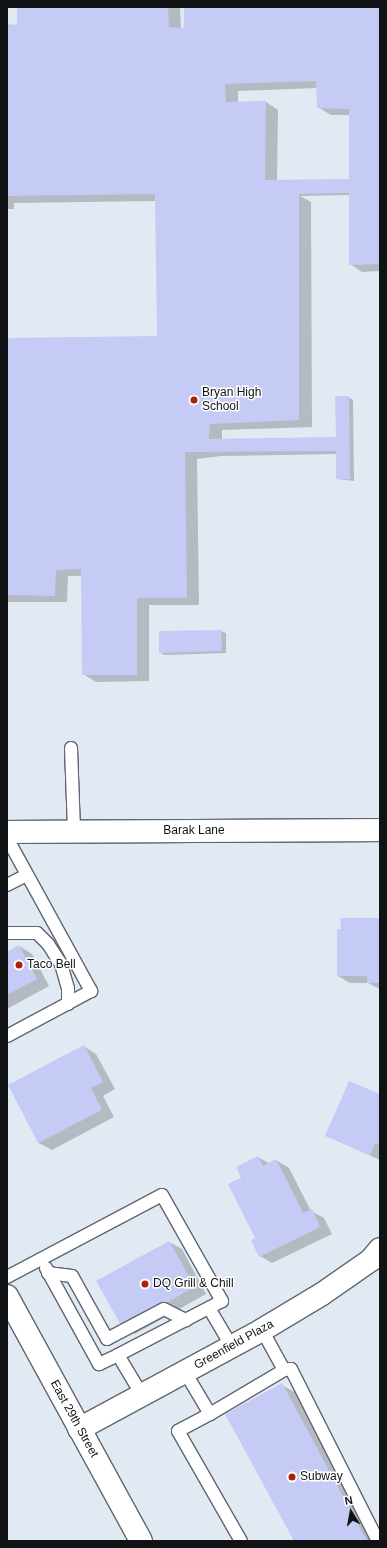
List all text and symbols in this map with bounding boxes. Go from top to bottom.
place label: Bryan High School [202,386,261,414]
marker: Bryan High School [189,395,199,405]
street label: Barak Lane [163,824,225,838]
place label: Taco Bell [27,958,76,972]
marker: Taco Bell [14,960,24,970]
place label: DQ Grill & Chill [153,1277,234,1291]
marker: DQ Grill & Chill [140,1279,150,1289]
street label: Greenfield Plaza [192,1317,276,1373]
street label: East 29th Street [47,1378,101,1460]
place label: Subway [300,1470,343,1484]
marker: Subway [287,1472,297,1482]
north arrow [331,1492,371,1532]
text: N [344,1494,354,1507]

